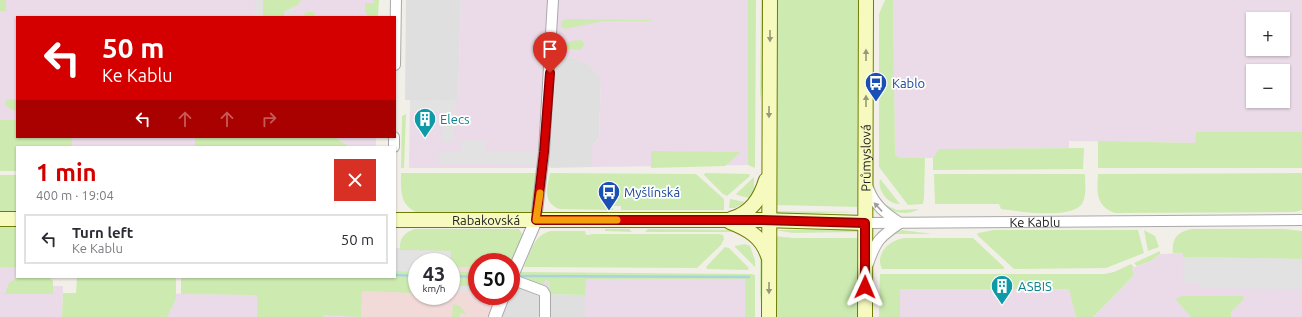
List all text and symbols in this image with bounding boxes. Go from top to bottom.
map controls [1246,12,1290,108]
button: + [1246,12,1290,56]
one-way arrow [767,30,773,43]
icon: left [36,32,88,84]
text: 50 m [102,32,164,63]
pin [533,32,567,73]
icon: arrive [539,38,561,60]
one-way arrow [863,48,869,61]
button: − [1246,64,1290,108]
text: Ke Kablu [102,65,173,85]
bus stop icon: Kablo [863,70,889,103]
place label: Kablo [892,76,925,90]
one-way arrow [863,94,869,107]
building icon: Elecs [412,106,438,139]
one-way arrow [766,106,772,119]
icon: left [132,108,154,130]
icon: ahead [174,108,196,130]
icon: ahead [216,108,238,130]
icon: right [258,108,280,130]
place label: Elecs [440,112,470,126]
street label: Průmyslová [858,124,873,192]
text: 1 min [36,159,97,186]
button: close [334,159,376,201]
bus stop icon: Myšlínská [596,179,622,212]
place label: Myšlínská [624,185,680,199]
text: 400 m · 19:04 [36,188,114,202]
one-way arrow [874,201,883,212]
street label: Rabakovská [452,213,520,227]
street label: Ke Kablu [1009,215,1061,229]
text: Turn left [72,224,133,241]
icon: left [38,228,60,250]
text: 50 m [341,231,374,248]
text: Ke Kablu [72,241,123,255]
speed limit sign: 50 [468,253,520,305]
text: 43 [423,262,445,285]
position arrow [844,266,886,308]
building icon: ASBIS [989,273,1015,306]
place label: ASBIS [1018,279,1052,293]
one-way arrow [766,282,772,295]
text: km/h [422,283,446,294]

